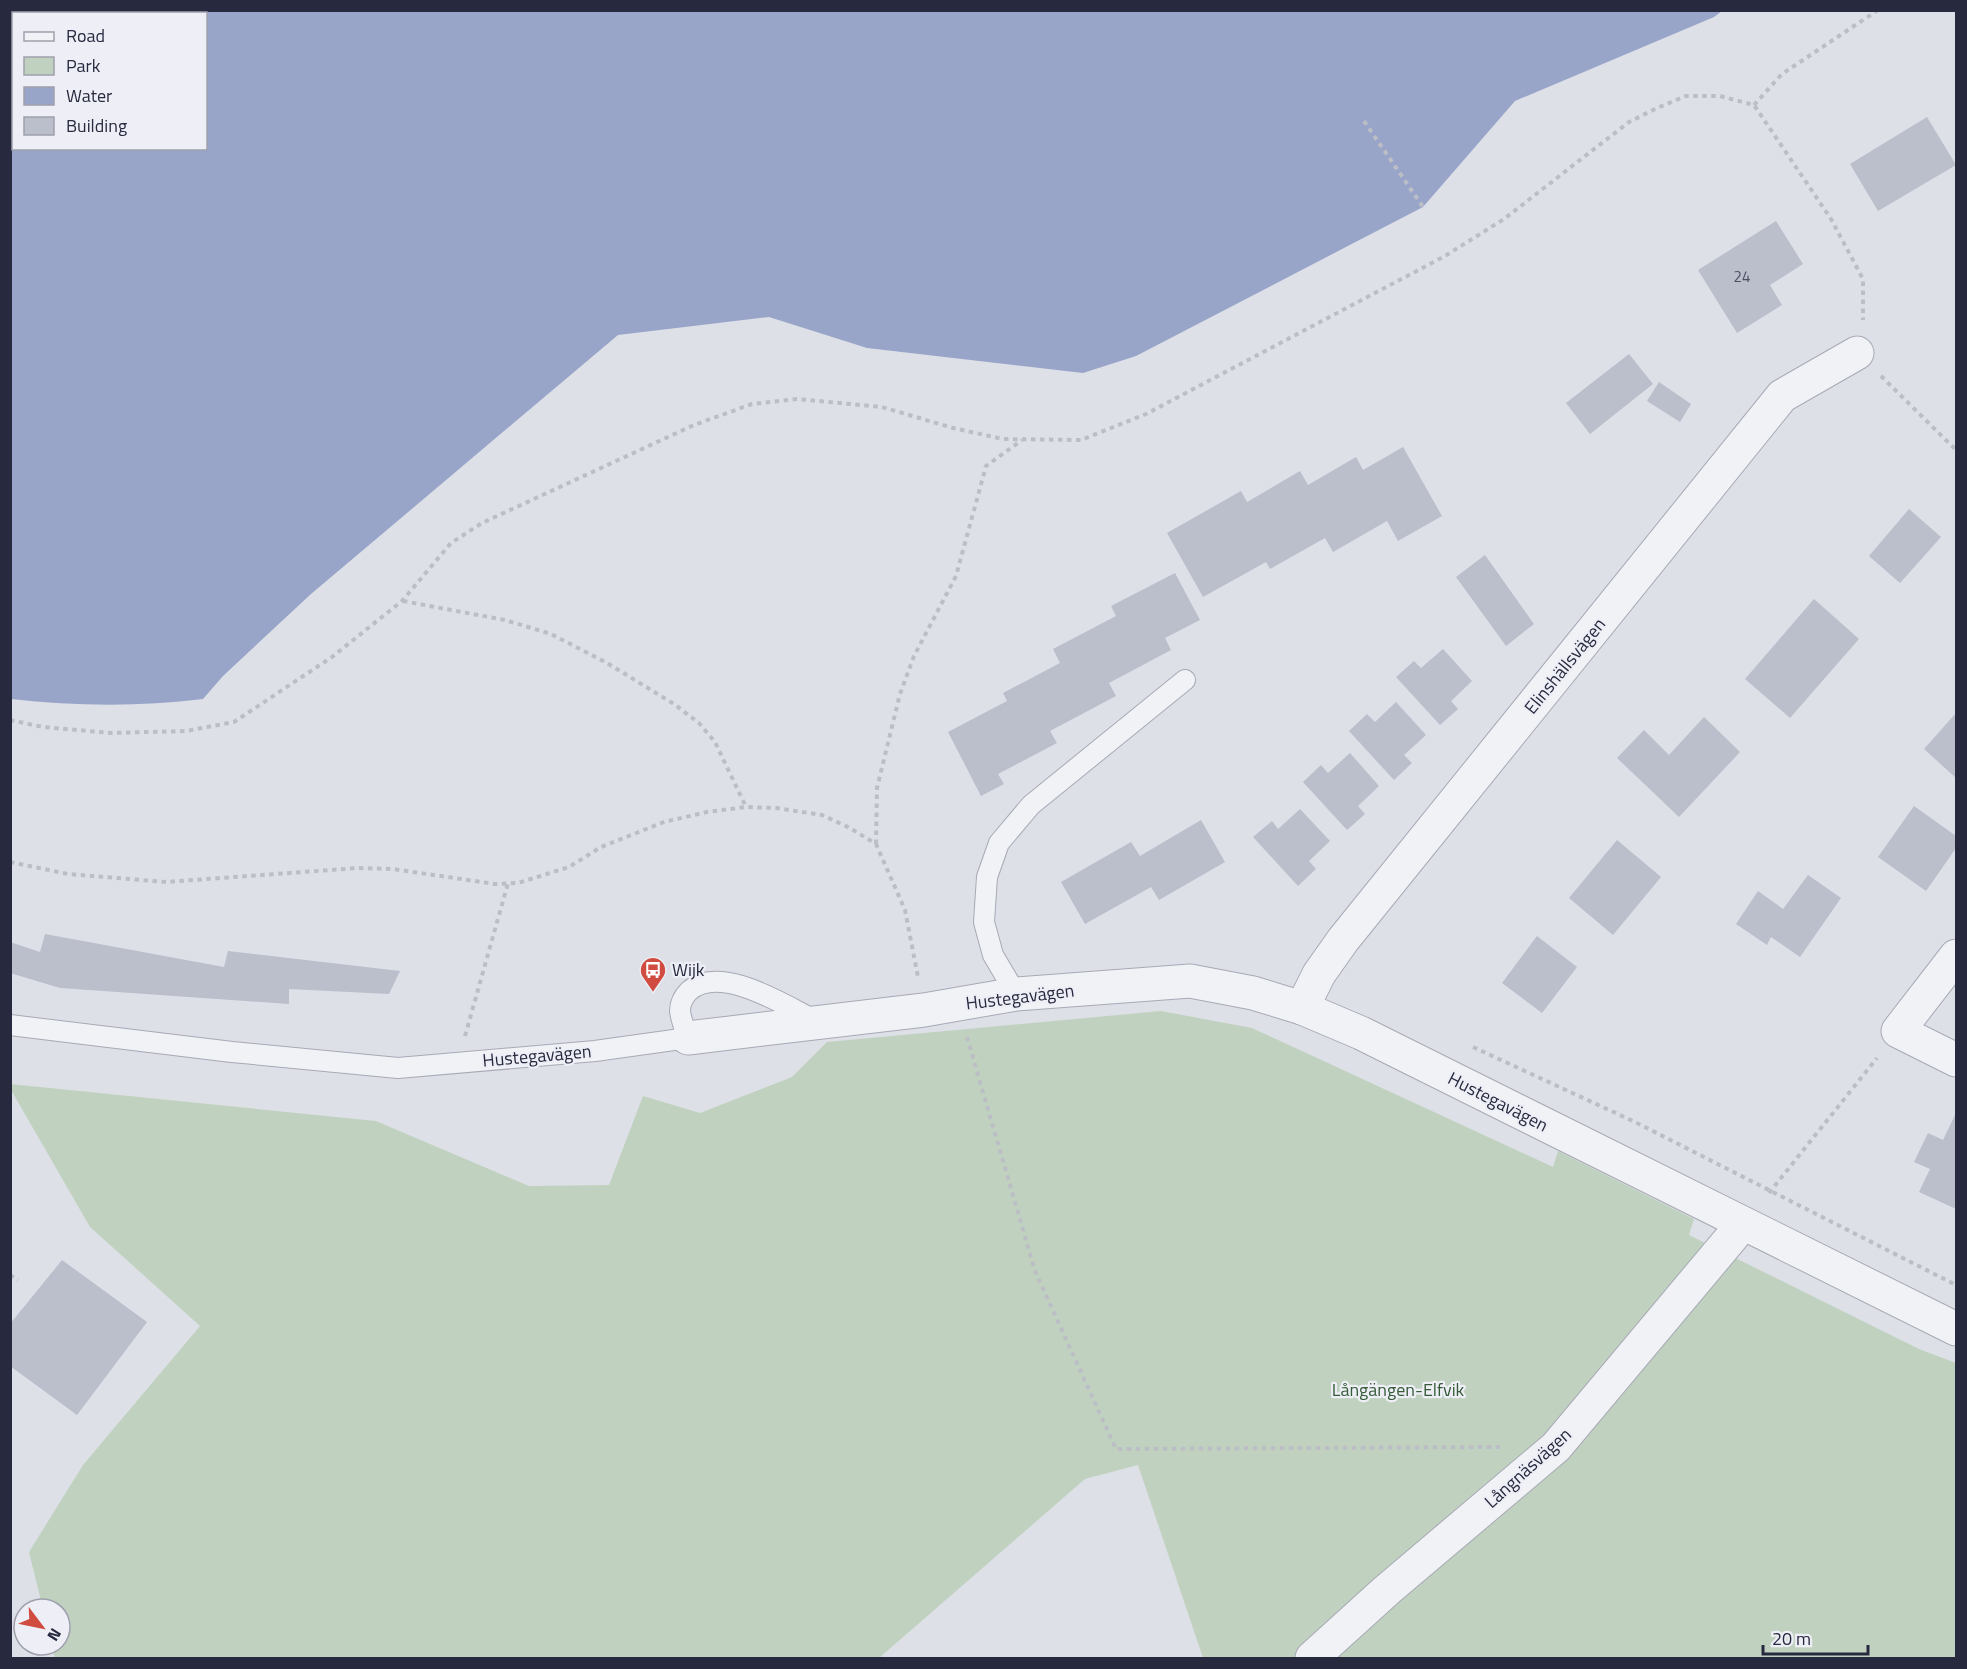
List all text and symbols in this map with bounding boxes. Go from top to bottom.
legend [12,12,207,150]
text: Road [66,22,105,49]
text: Park [66,52,101,79]
text: Water [66,82,112,109]
text: Building [66,112,127,139]
house number: 24 [1734,265,1750,288]
street label: Elinshällsvägen [1517,612,1612,720]
bus stop icon: Wijk [638,955,668,993]
place label: Wijk [672,956,705,983]
street label: Hustegavägen [964,976,1076,1017]
street label: Hustegavägen [481,1037,593,1074]
street label: Hustegavägen [1443,1065,1553,1138]
park label: Långängen-Elfvik [1332,1376,1465,1403]
street label: Långnäsvägen [1478,1421,1577,1514]
north arrow [12,1597,72,1657]
scale bar [1763,1618,1868,1656]
text: N [42,1624,68,1646]
text: 20 m [1772,1625,1811,1652]

